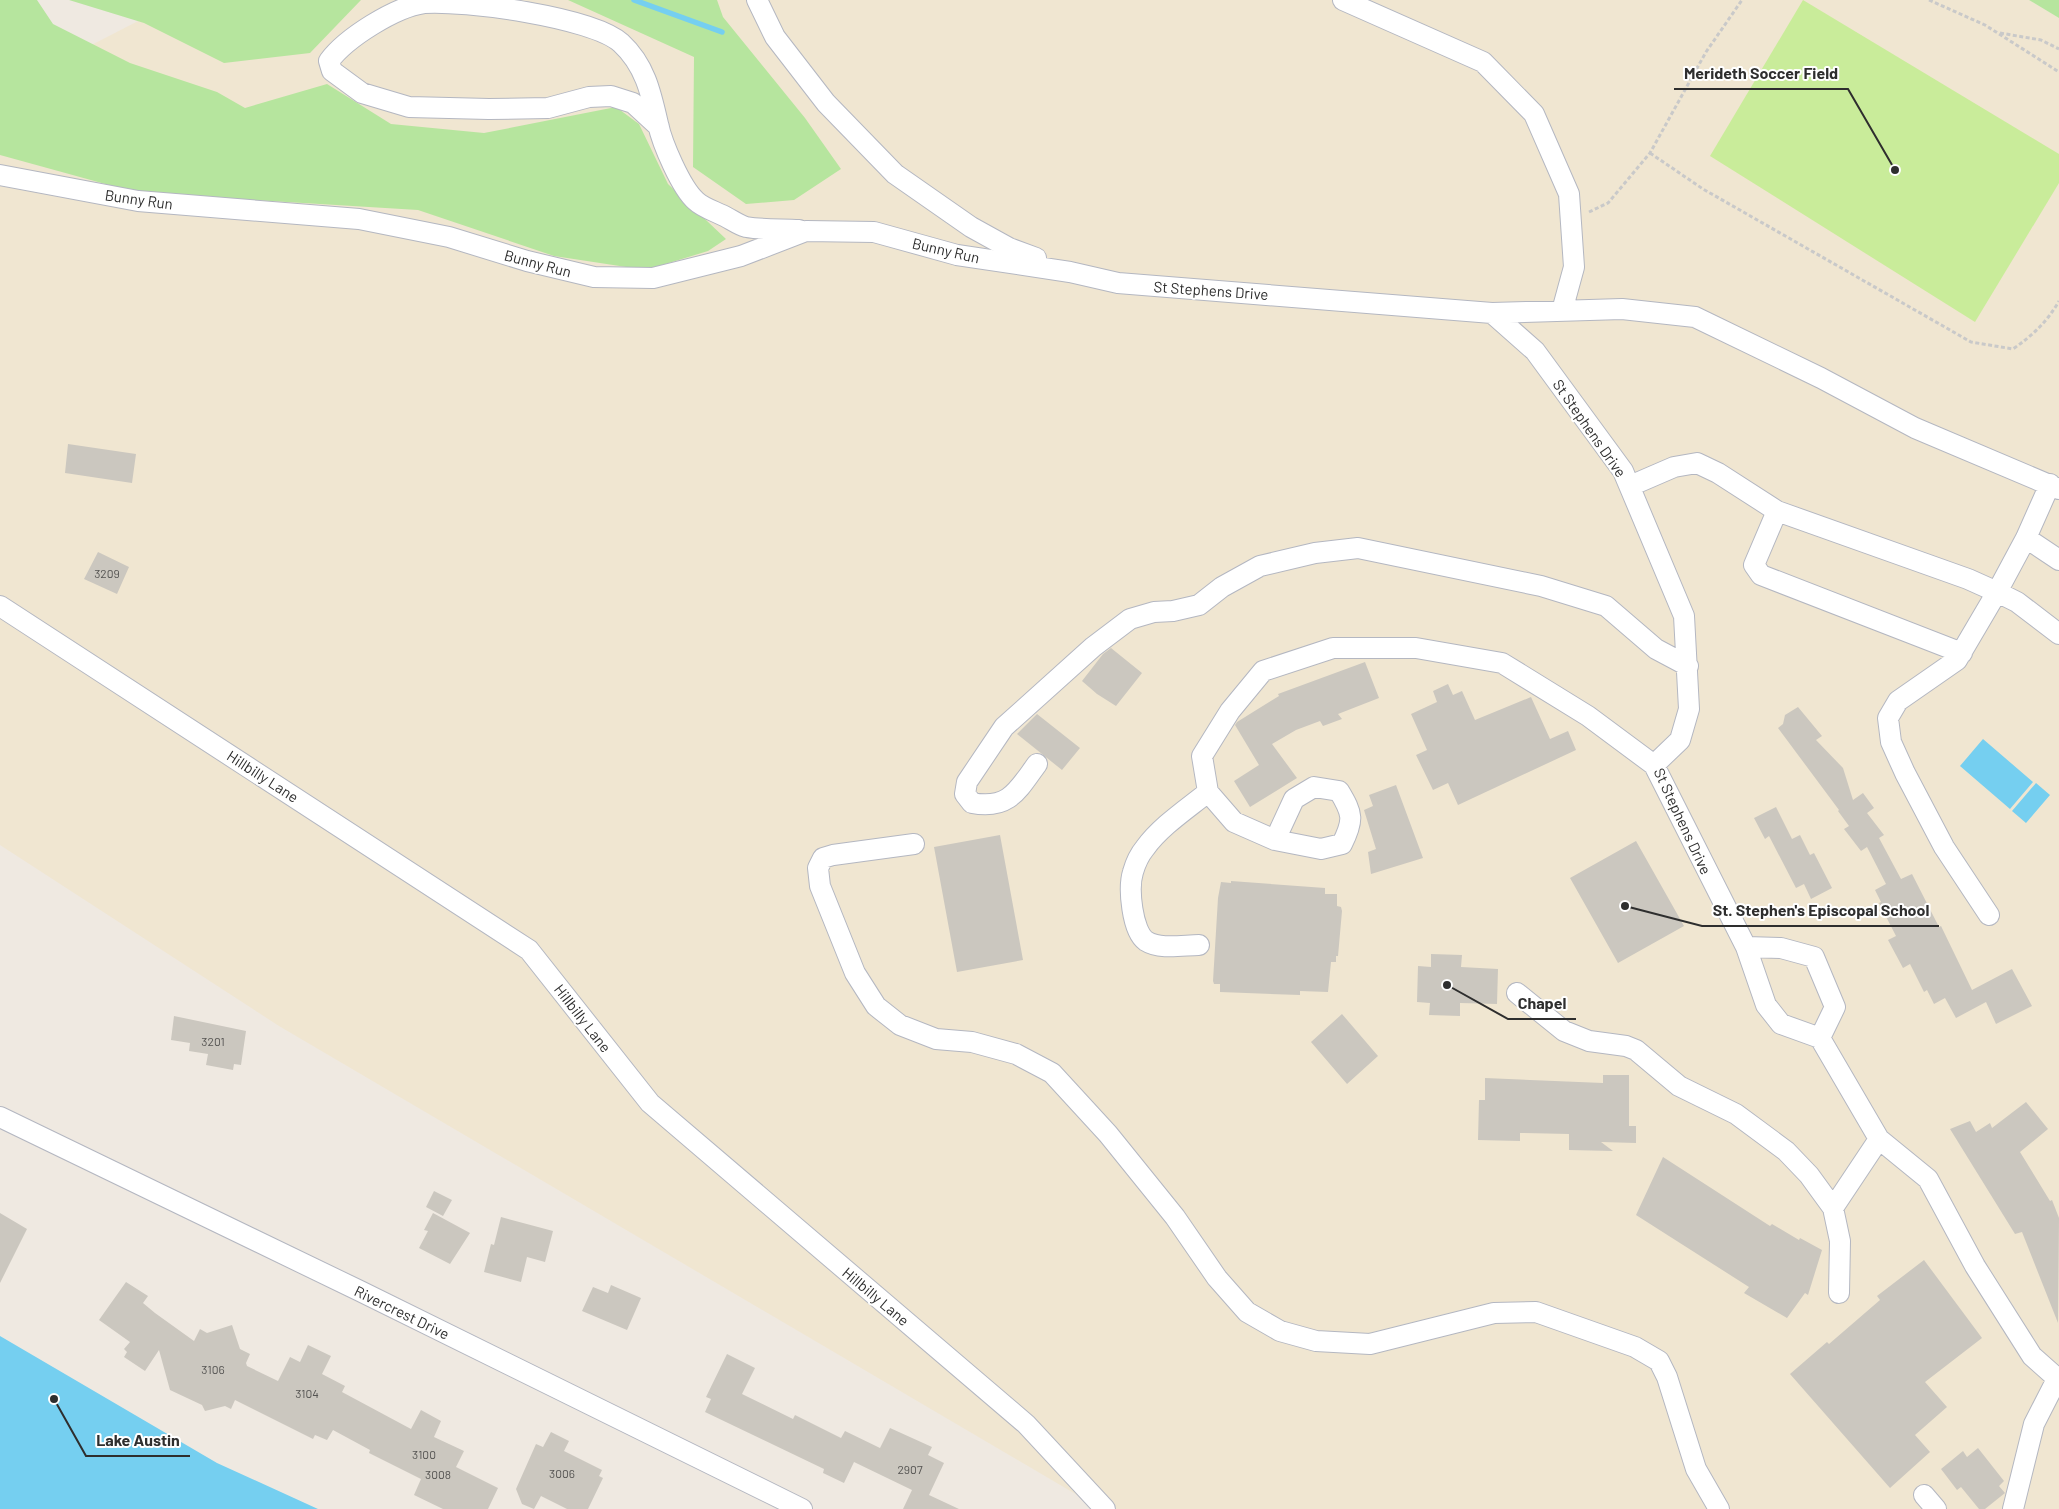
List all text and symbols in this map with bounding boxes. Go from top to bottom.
callout: Merideth Soccer Field [1674,58,1848,89]
text: Merideth Soccer Field [1684,63,1838,82]
street label: Bunny Run [104,185,174,213]
street label: Bunny Run [911,234,981,266]
street label: Bunny Run [503,245,573,281]
street label: St Stephens Drive [1153,277,1269,303]
street label: St Stephens Drive [1550,376,1630,480]
house number: 3209 [94,566,120,580]
street label: Hillbilly Lane [224,746,302,806]
street label: St Stephens Drive [1651,765,1715,877]
callout: St. Stephen's Episcopal School [1702,895,1939,926]
text: St. Stephen's Episcopal School [1713,900,1929,919]
street label: Hillbilly Lane [551,980,615,1056]
callout: Chapel [1508,988,1576,1019]
text: Chapel [1518,993,1566,1012]
house number: 3201 [201,1034,225,1048]
street label: Hillbilly Lane [839,1263,913,1329]
street label: Rivercrest Drive [352,1281,452,1343]
house number: 3106 [201,1362,225,1376]
house number: 3104 [295,1386,319,1400]
callout: Lake Austin [86,1425,190,1456]
text: Lake Austin [96,1430,180,1449]
house number: 3100 [412,1447,436,1461]
house number: 2907 [897,1462,923,1476]
house number: 3006 [549,1466,575,1480]
house number: 3008 [425,1467,451,1481]

